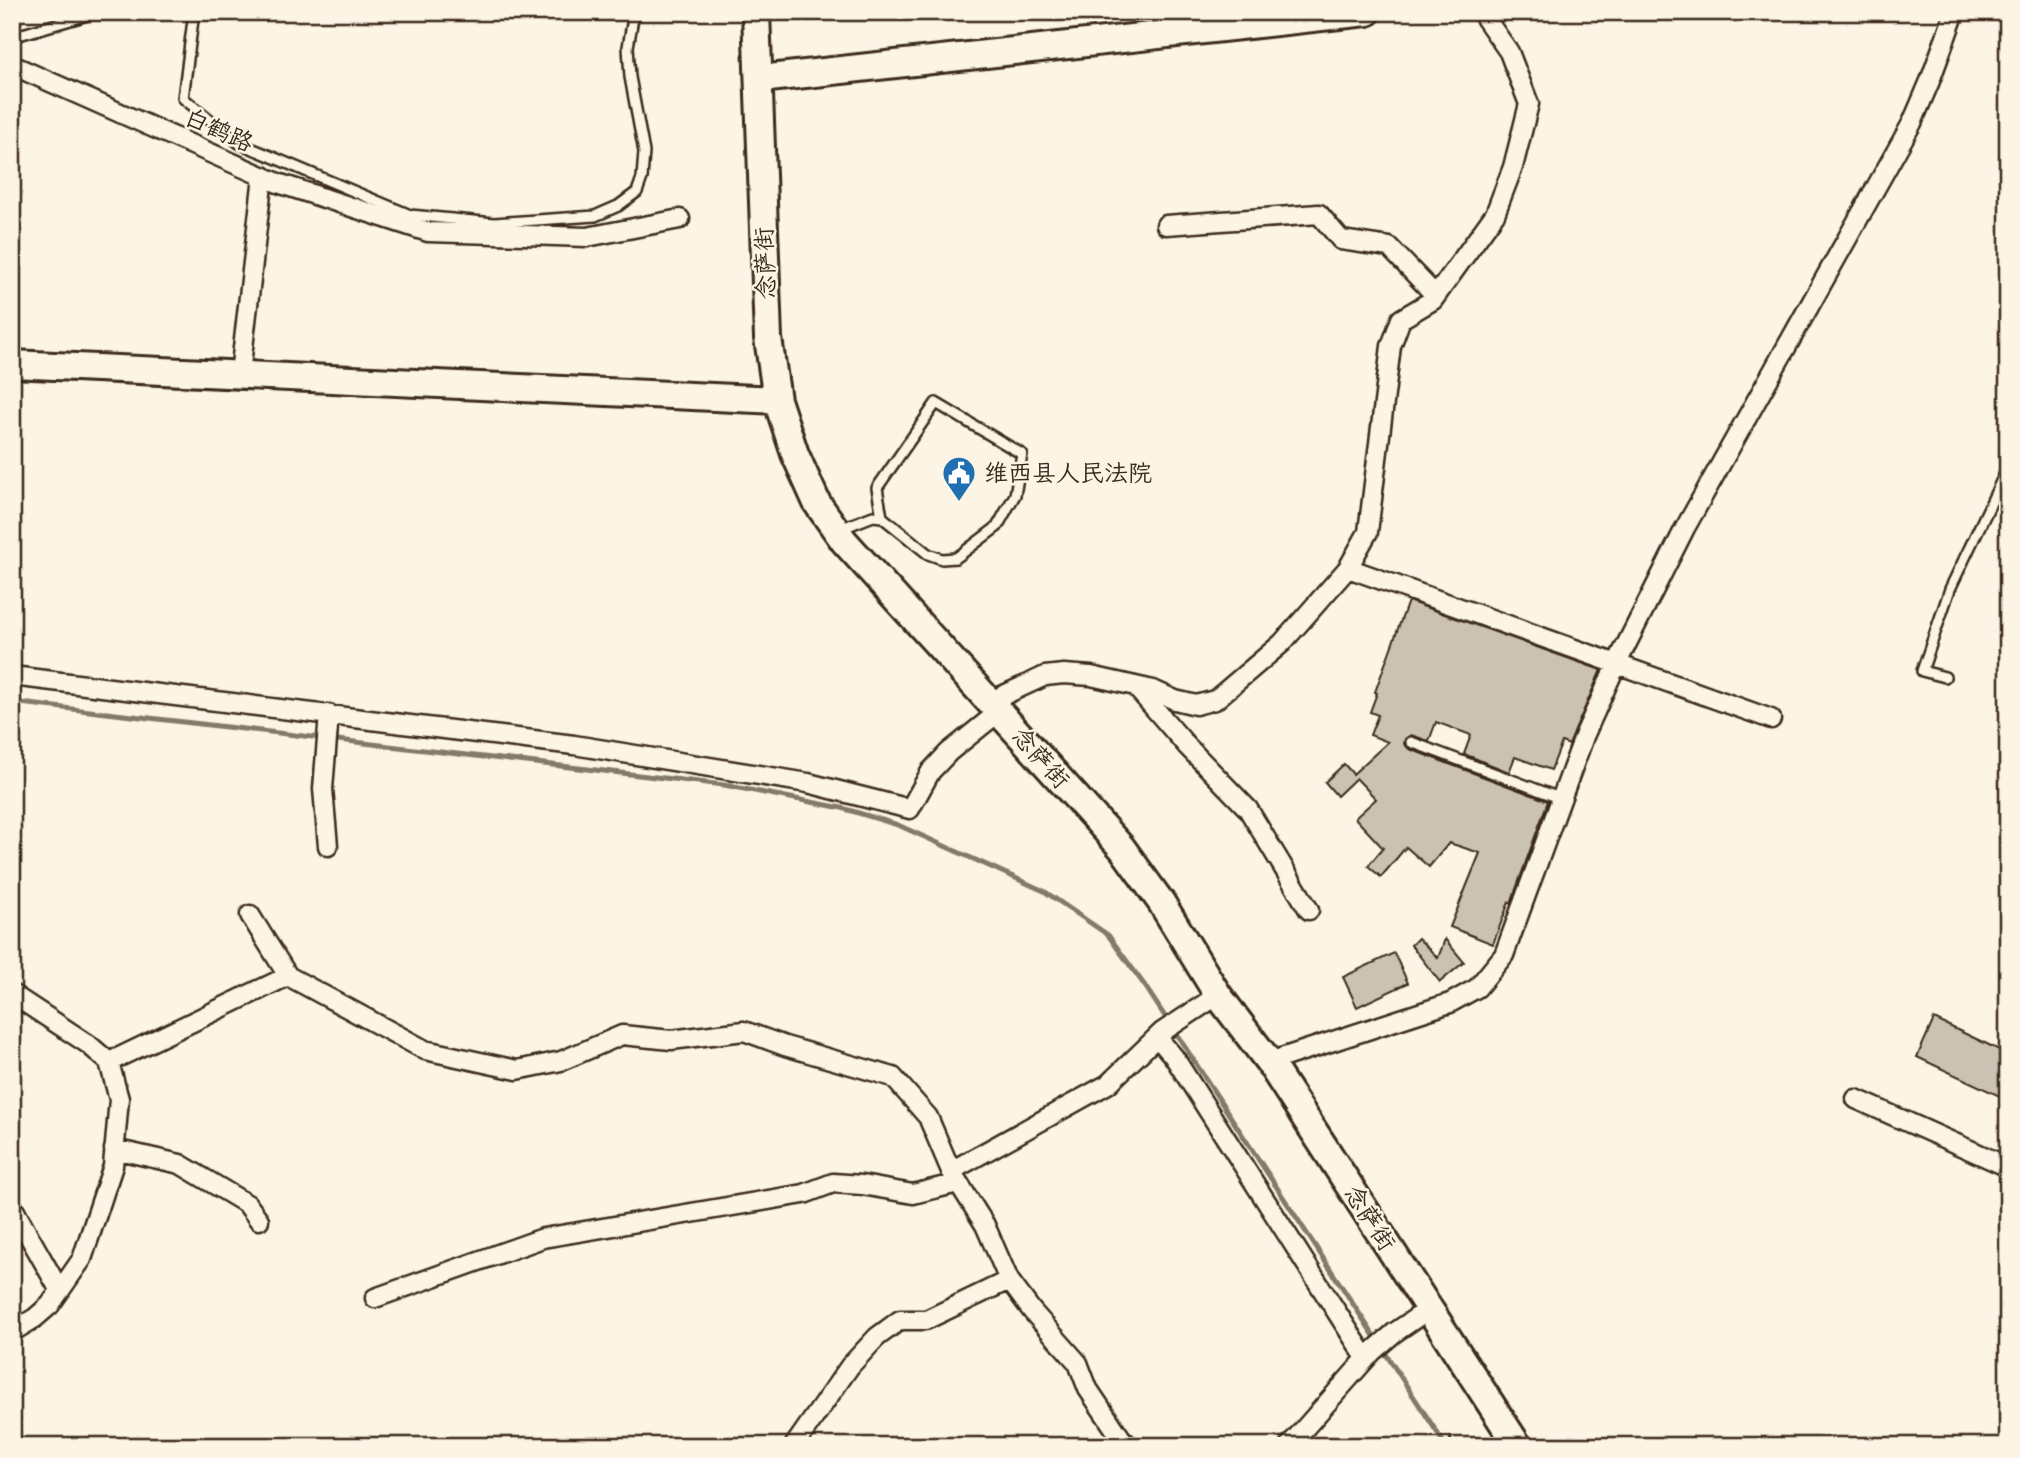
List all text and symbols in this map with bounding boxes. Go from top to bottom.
street label: 白鹤路 [180,101,258,159]
street label: 念萨街 [748,226,782,300]
public building icon: 维西县人民法院 [940,454,978,503]
place label: 维西县人民法院 [984,457,1152,489]
street label: 念萨街 [1005,721,1077,795]
street label: 念萨街 [1337,1179,1403,1257]

